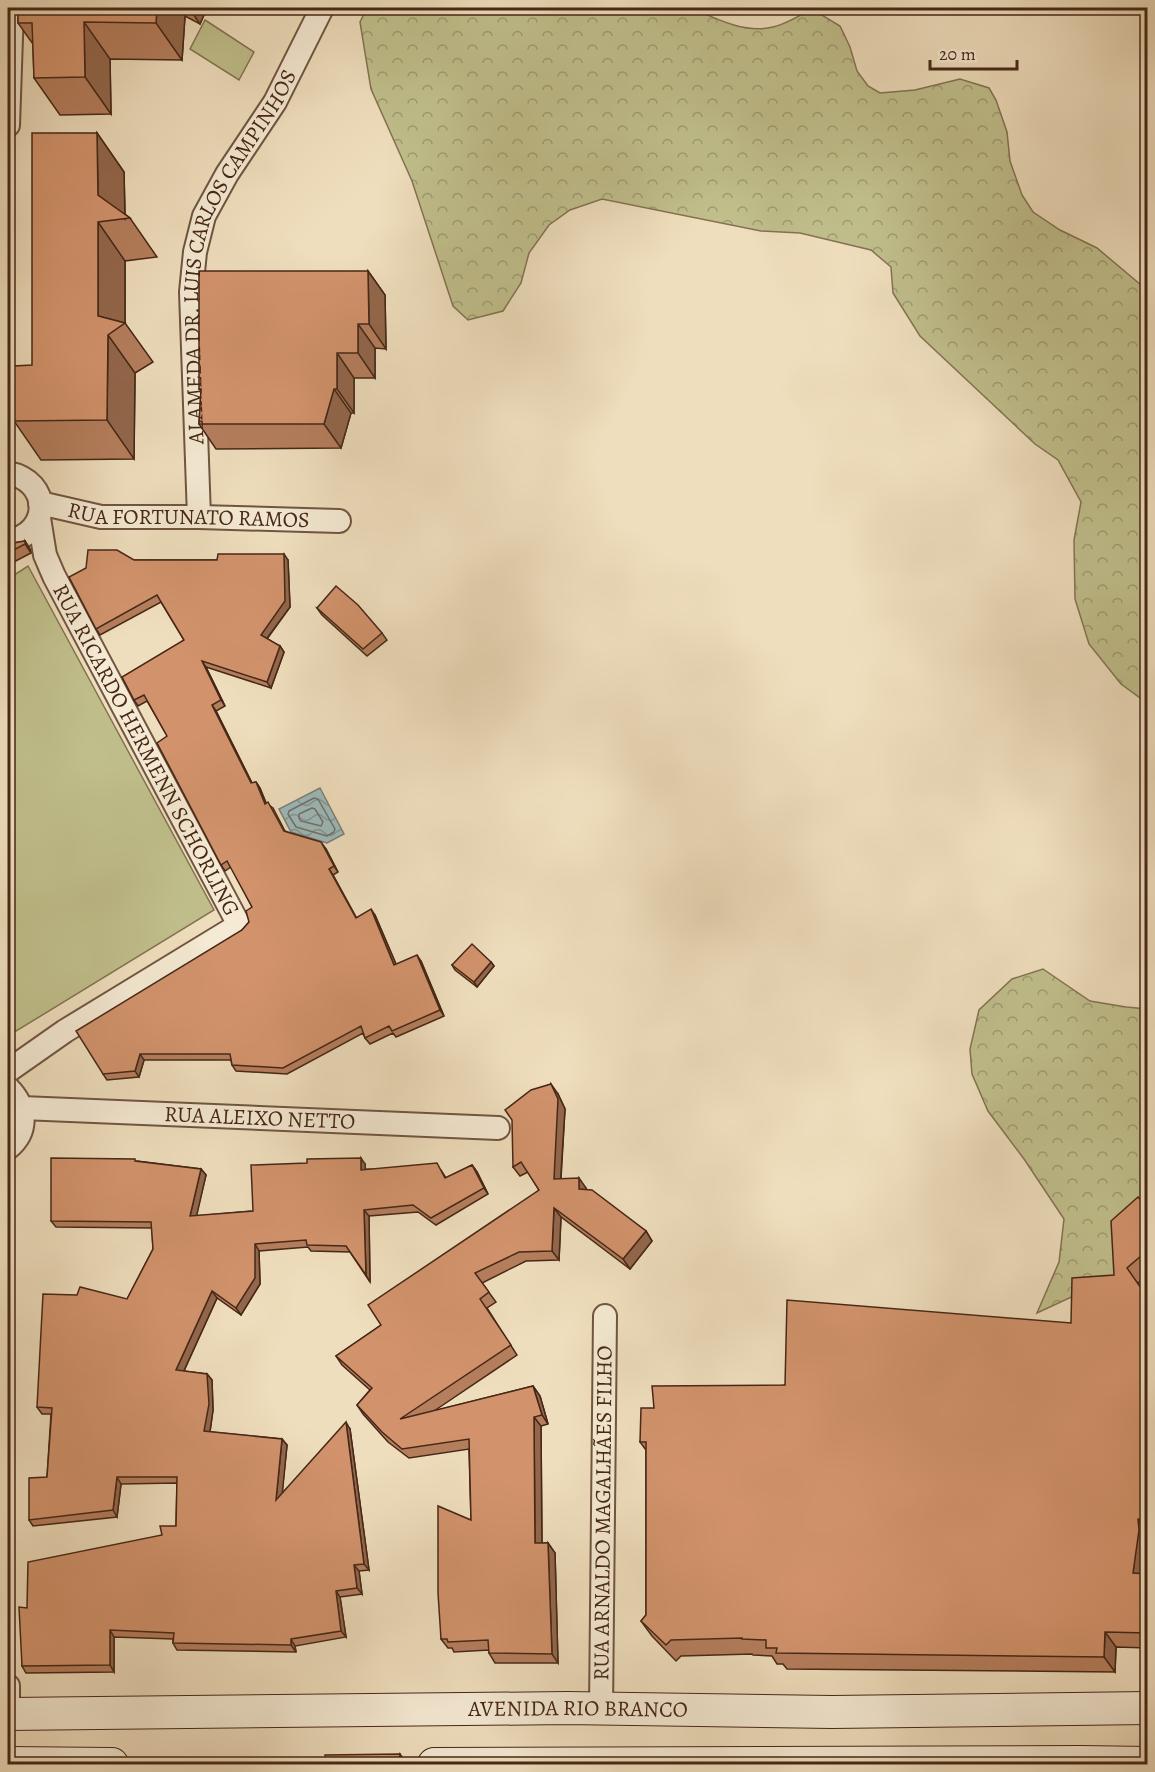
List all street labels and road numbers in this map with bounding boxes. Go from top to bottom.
street label: ALAMEDA DR. LUIS CARLOS CAMPINHOS [176,65,304,446]
street label: RUA FORTUNATO RAMOS [65,495,310,535]
street label: RUA RICARDO HERMENN SCHORLING [45,579,247,921]
street label: RUA ALEIXO NETTO [164,1099,356,1137]
street label: RUA ARNALDO MAGALHÃES FILHO [586,1345,620,1681]
street label: AVENIDA RIO BRANCO [467,1693,688,1725]

